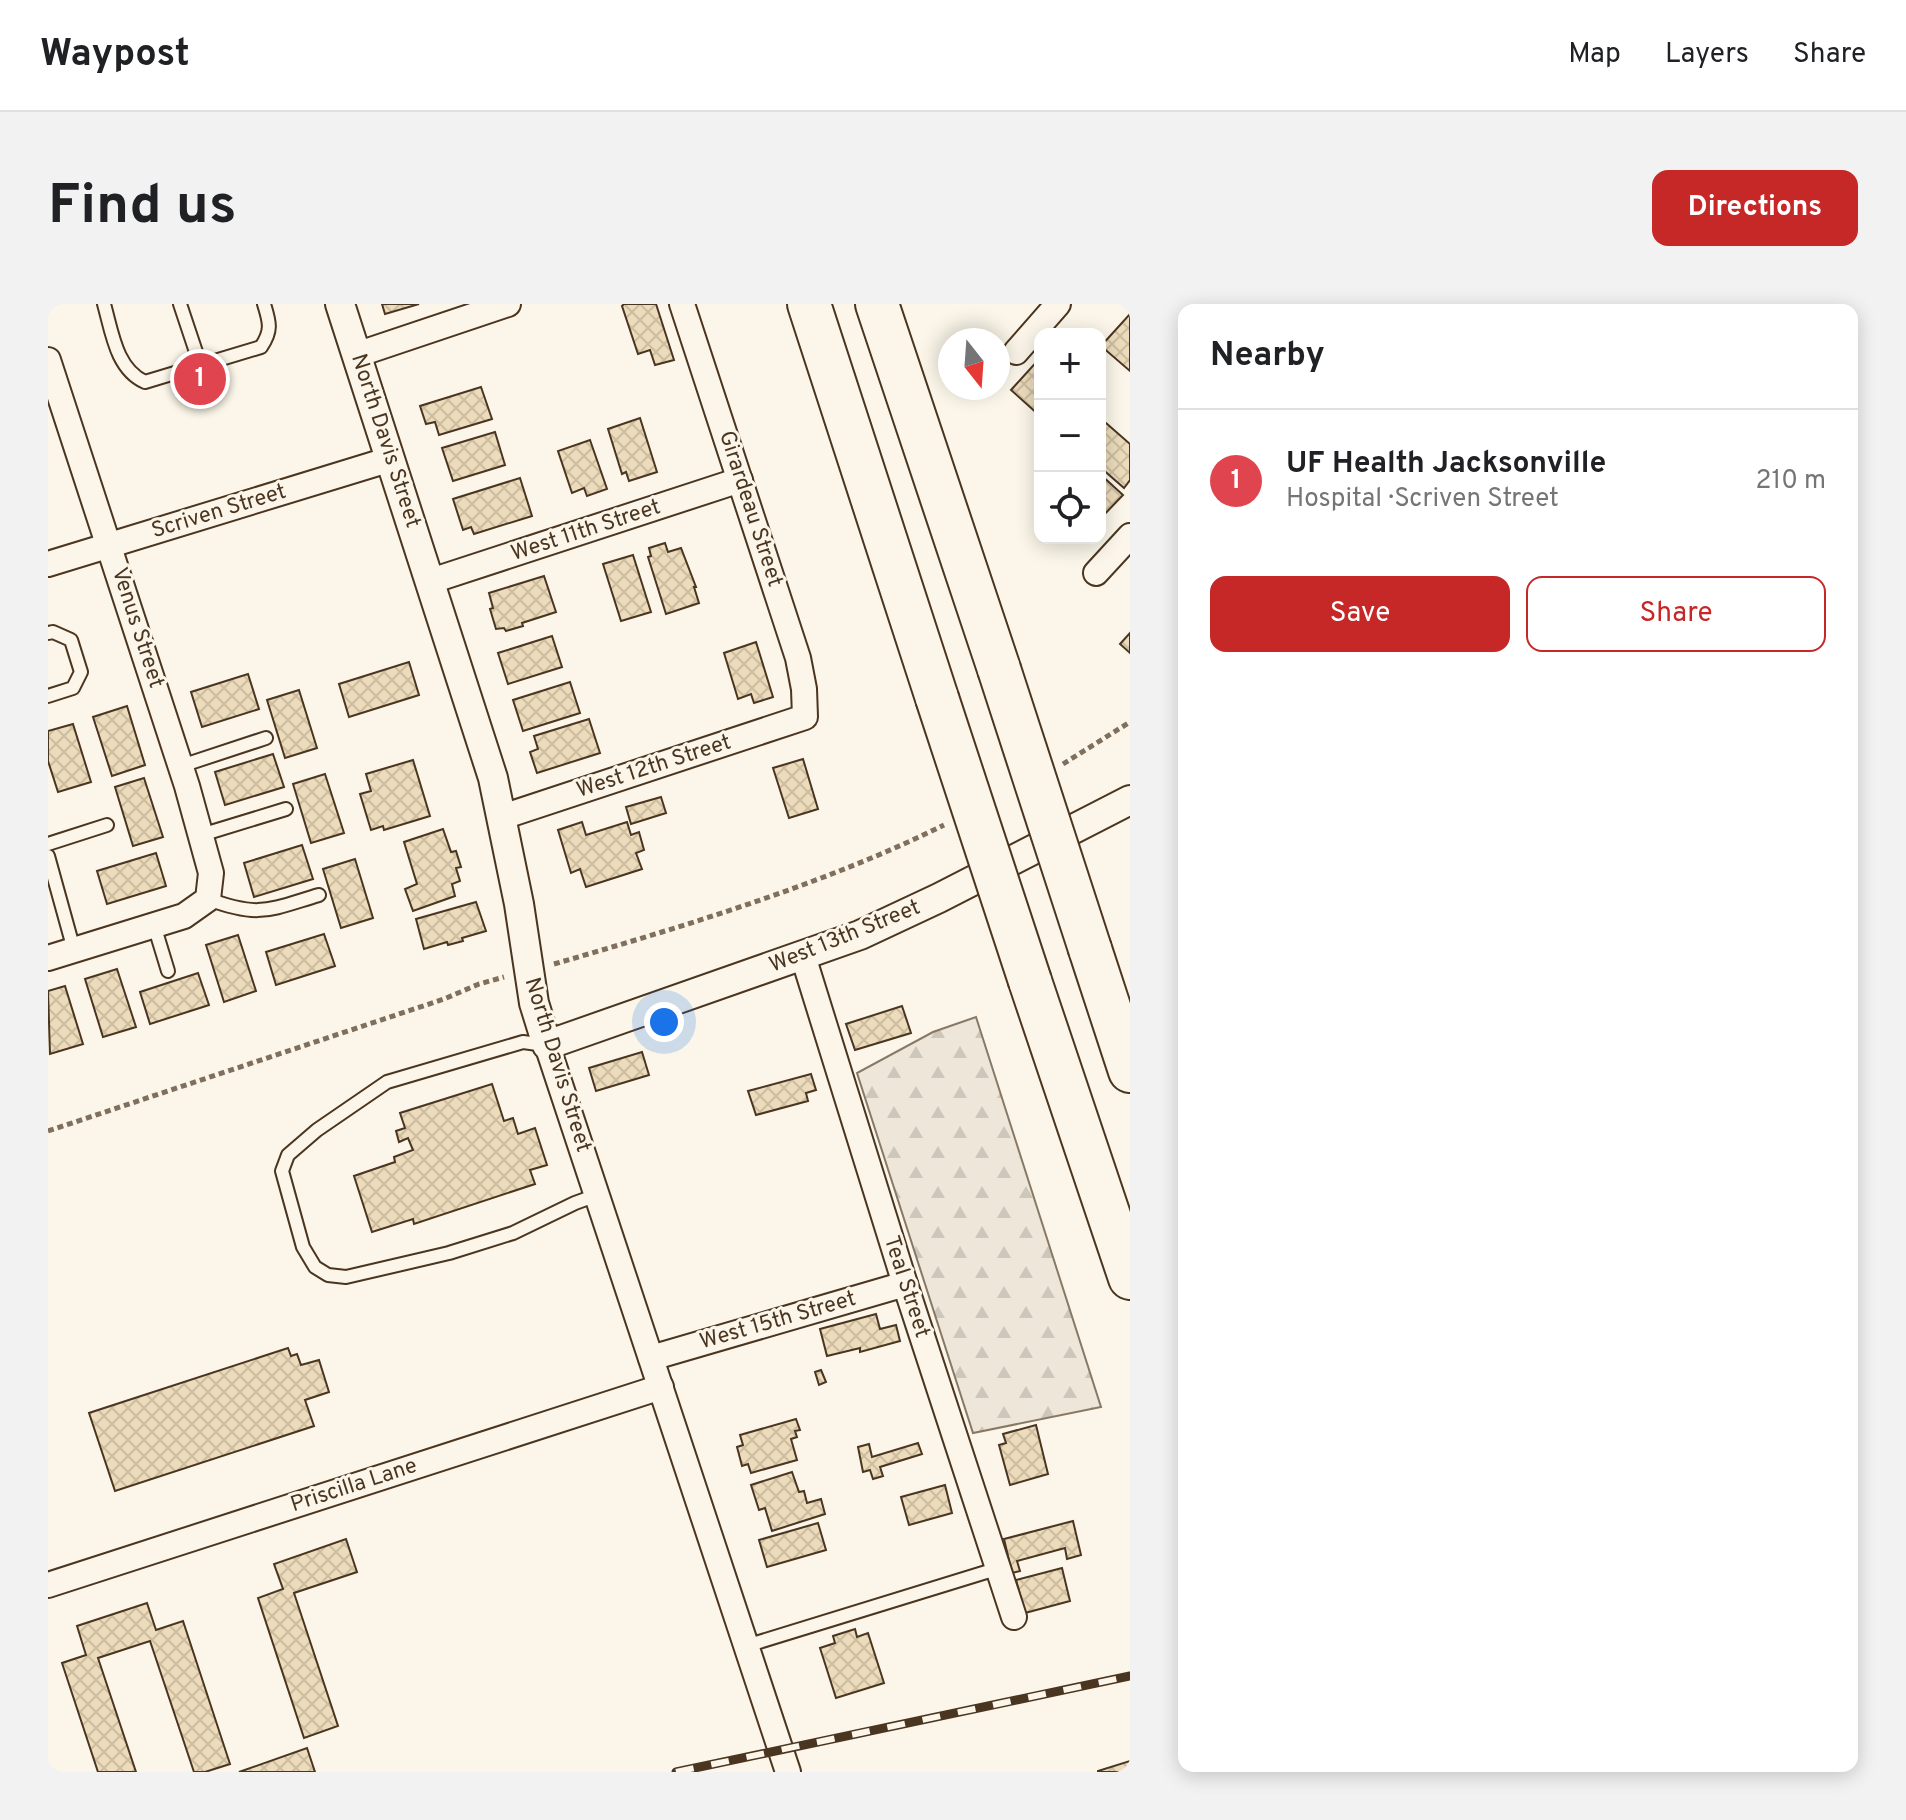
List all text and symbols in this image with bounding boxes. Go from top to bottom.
text: Waypost [40,31,190,80]
text: Map [1568,37,1621,73]
text: Layers [1665,37,1749,73]
text: Share [1793,37,1866,73]
button: Directions [1652,170,1858,246]
text: Find us [48,173,237,243]
north arrow [938,328,1010,400]
map controls [1034,328,1106,544]
button: + [1034,328,1106,400]
text: Nearby [1210,335,1325,378]
pin: 1 [174,349,226,409]
street label: North Davis Street [344,351,426,531]
button: − [1034,400,1106,472]
street label: Girardeau Street [712,428,788,590]
text: UF Health Jacksonville [1286,446,1606,483]
text: 1 [1231,465,1241,498]
text: 210 m [1756,465,1826,498]
button: locate [1034,472,1106,544]
street label: Scriven Street [148,479,290,545]
text: Hospital · Scriven Street [1286,483,1559,516]
street label: West 11th Street [508,494,664,568]
street label: Venus Street [105,564,169,692]
button: Save [1210,576,1510,652]
button: Share [1526,576,1826,652]
street label: West 12th Street [573,729,735,805]
street label: West 13th Street [766,894,924,980]
street label: North Davis Street [518,974,596,1156]
your location [644,1002,684,1042]
street label: Teal Street [877,1233,935,1341]
street label: West 15th Street [697,1286,859,1356]
street label: Priscilla Lane [287,1453,421,1519]

